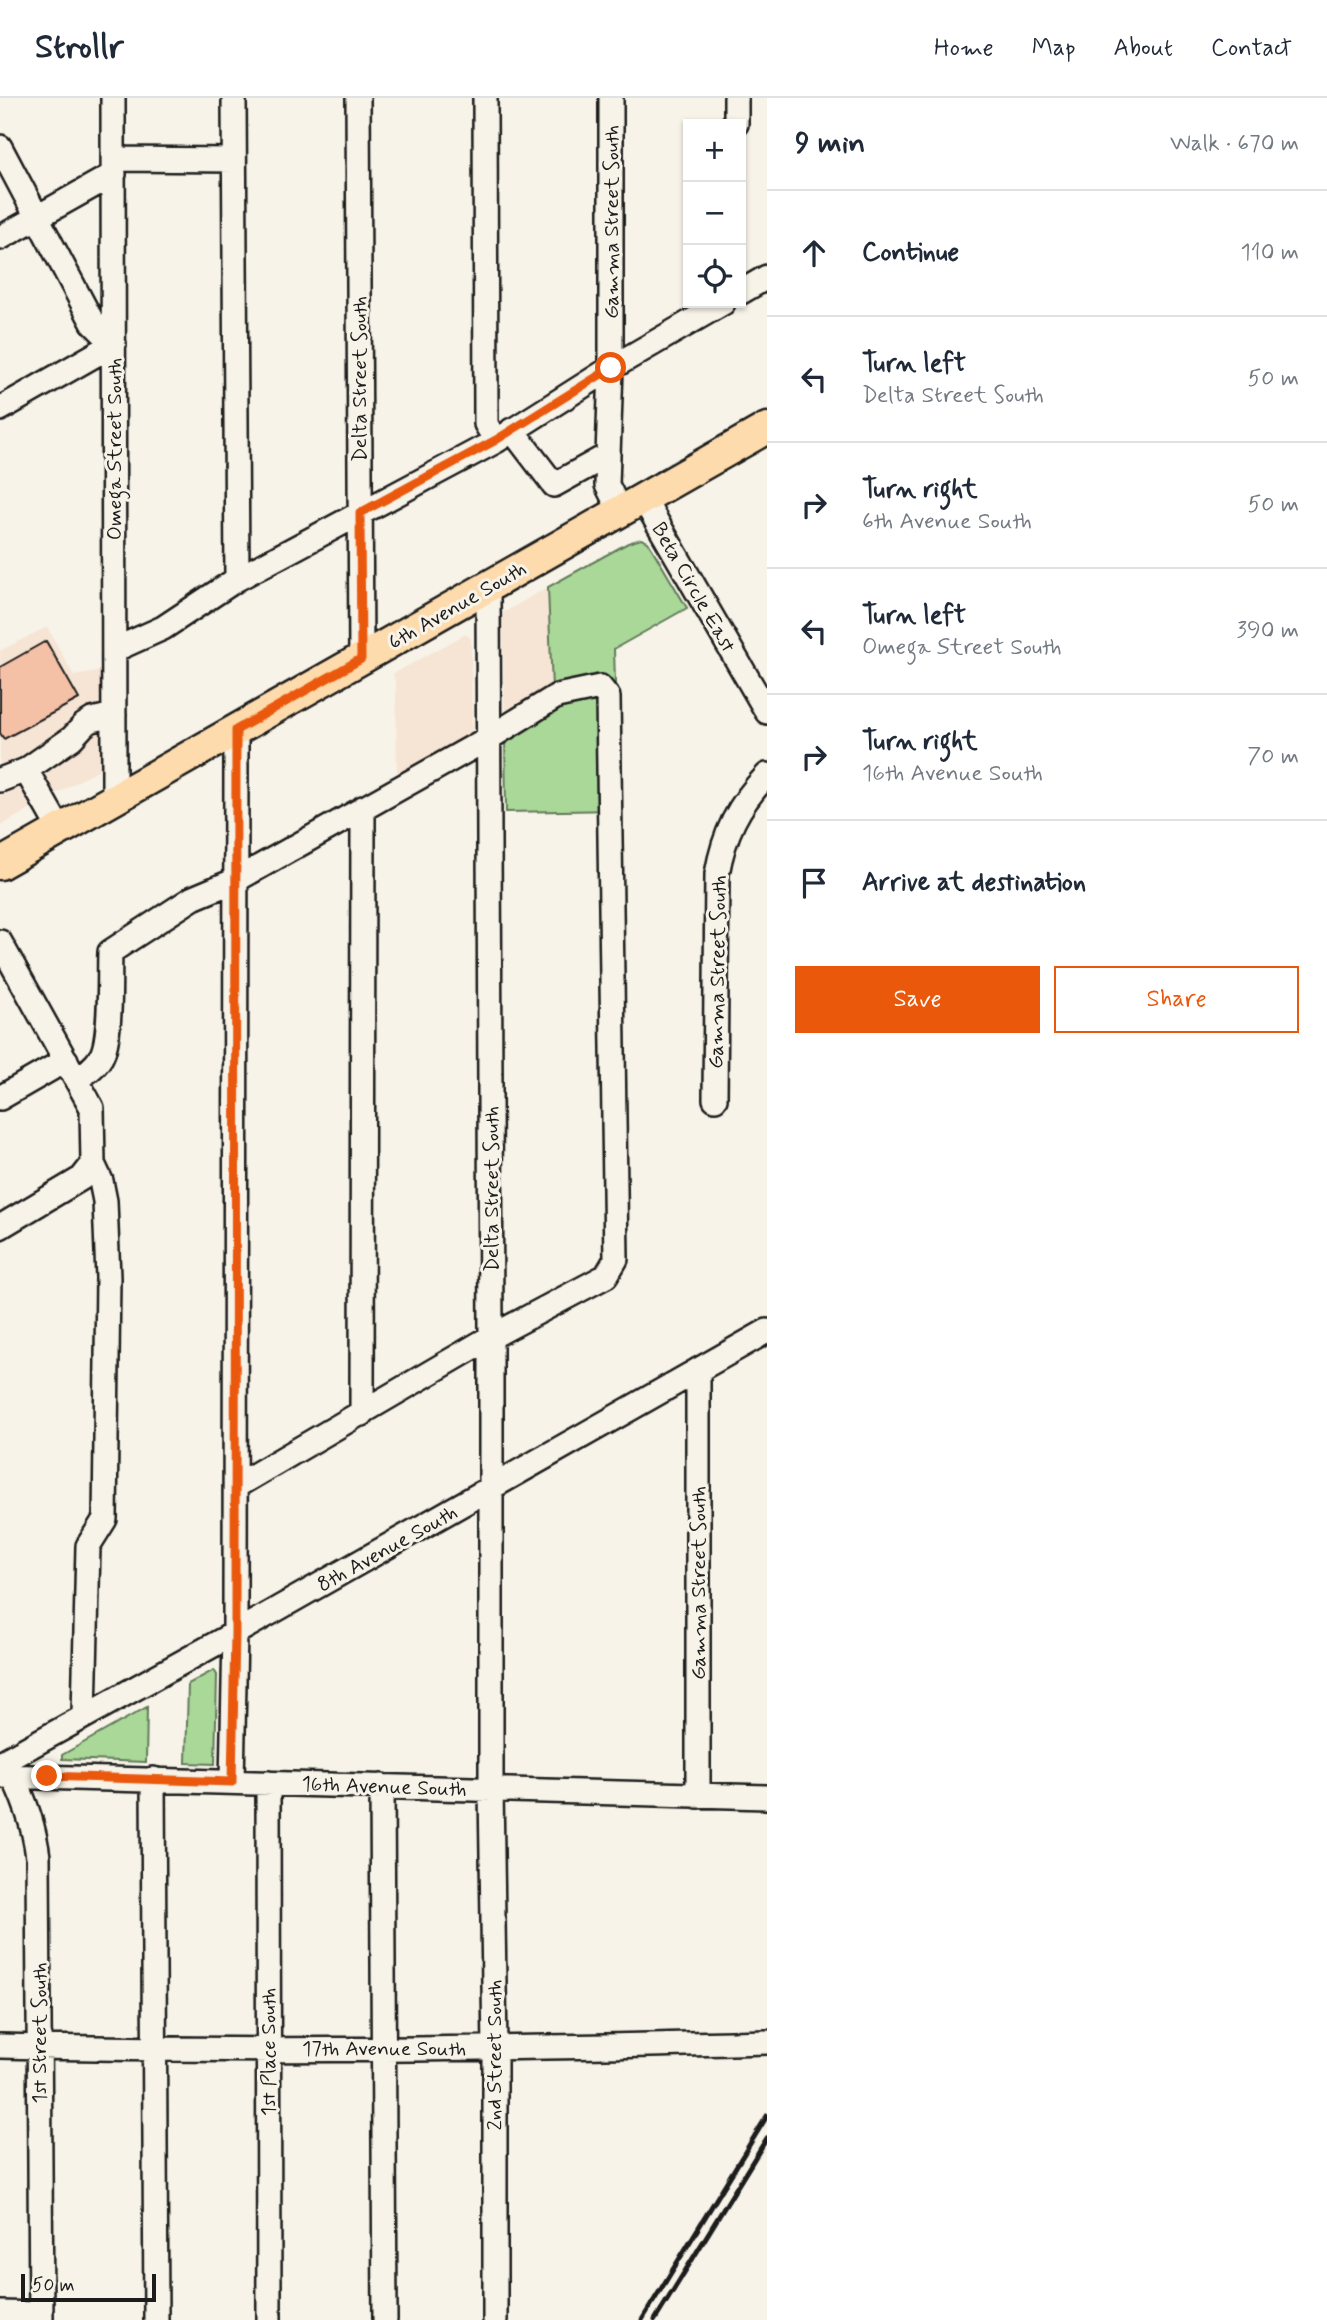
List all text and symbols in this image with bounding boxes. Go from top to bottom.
text: Strollr [35,26,124,70]
text: Home [934,33,994,64]
text: Map [1032,33,1076,64]
text: About [1114,33,1173,64]
text: Contact [1211,33,1292,64]
map controls [683,119,746,308]
button: + [683,119,746,182]
text: 9 min [795,124,865,163]
street label: Gamma Street South [598,125,626,319]
text: Walk · 670 m [1170,129,1299,159]
button: − [683,182,746,245]
icon: ahead [795,234,833,272]
text: Continue [862,236,959,270]
text: 110 m [1240,238,1299,268]
button: locate [683,245,746,308]
street label: Delta Street South [346,296,374,462]
text: Turn left [862,347,966,381]
route start [595,352,626,383]
street label: Omega Street South [101,358,131,540]
icon: left [795,360,833,398]
text: 50 m [1248,364,1299,394]
text: Delta Street South [862,381,1044,411]
text: Turn right [862,473,978,507]
icon: right [795,486,833,524]
text: 50 m [1248,490,1299,520]
text: 6th Avenue South [862,507,1032,537]
street label: Beta Circle East [644,517,742,658]
street label: 6th Avenue South [383,555,532,657]
text: Turn left [862,599,966,633]
icon: left [795,612,833,650]
text: 390 m [1237,616,1299,646]
text: Omega Street South [862,633,1062,663]
text: Turn right [862,725,978,759]
icon: right [795,738,833,776]
text: 70 m [1247,742,1299,772]
text: 16th Avenue South [862,759,1043,789]
icon: arrive [795,864,833,902]
text: Arrive at destination [862,866,1086,900]
street label: Gamma Street South [702,875,734,1069]
button: Save [795,966,1040,1033]
button: Share [1054,966,1299,1033]
street label: Delta Street South [478,1106,506,1272]
street label: Gamma Street South [685,1486,713,1680]
street label: 8th Avenue South [312,1499,463,1599]
route end [31,1760,62,1791]
street label: 16th Avenue South [301,1770,467,1804]
street label: 1st Street South [26,1962,54,2104]
street label: 2nd Street South [481,1980,509,2130]
street label: 1st Place South [255,1988,283,2116]
street label: 17th Avenue South [302,2035,466,2063]
scale bar [21,2271,156,2303]
text: 50 m [32,2273,75,2298]

